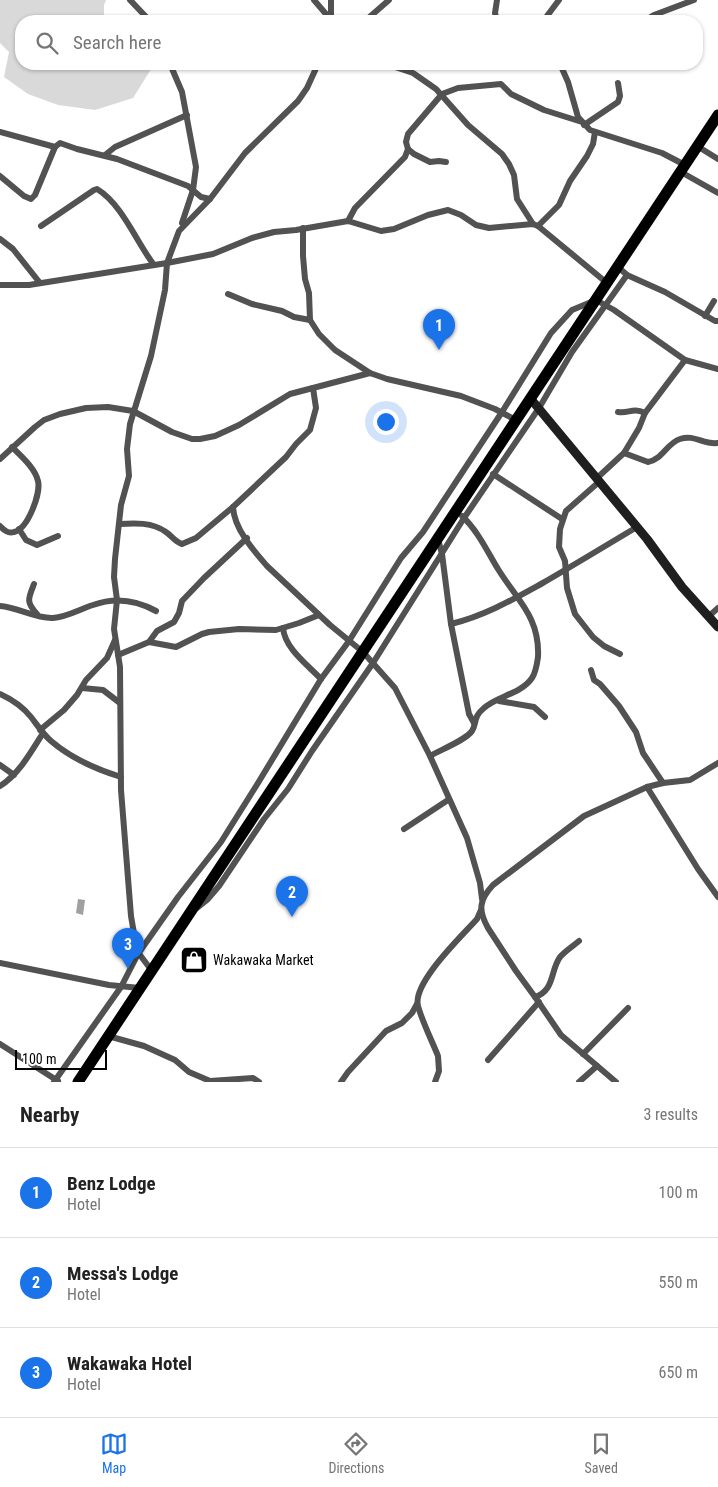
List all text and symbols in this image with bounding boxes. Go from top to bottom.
search box [15,15,703,70]
icon: search [33,29,61,57]
text: Search here [73,31,161,54]
pin: 1 [423,309,455,350]
your location [373,409,399,435]
pin: 2 [276,876,308,917]
pin: 3 [112,928,144,969]
shop icon: Wakawaka Market [179,945,209,975]
place label: Wakawaka Market [213,952,314,968]
scale bar [15,1047,108,1070]
text: 100 m [22,1051,57,1067]
text: Nearby [20,1103,79,1127]
text: 3 results [643,1105,698,1124]
text: Benz Lodge [67,1172,156,1195]
text: 1 [32,1183,40,1202]
text: 100 m [659,1183,698,1202]
text: Hotel [67,1195,101,1214]
text: Messa's Lodge [67,1262,178,1285]
text: 2 [32,1273,40,1292]
text: 550 m [659,1273,698,1292]
text: Hotel [67,1285,101,1304]
text: Wakawaka Hotel [67,1352,192,1375]
text: 3 [32,1363,40,1382]
text: 650 m [659,1363,698,1382]
text: Hotel [67,1375,101,1394]
tab: Map [100,1430,128,1476]
tab: Directions [328,1430,384,1476]
tab: Saved [585,1430,618,1476]

